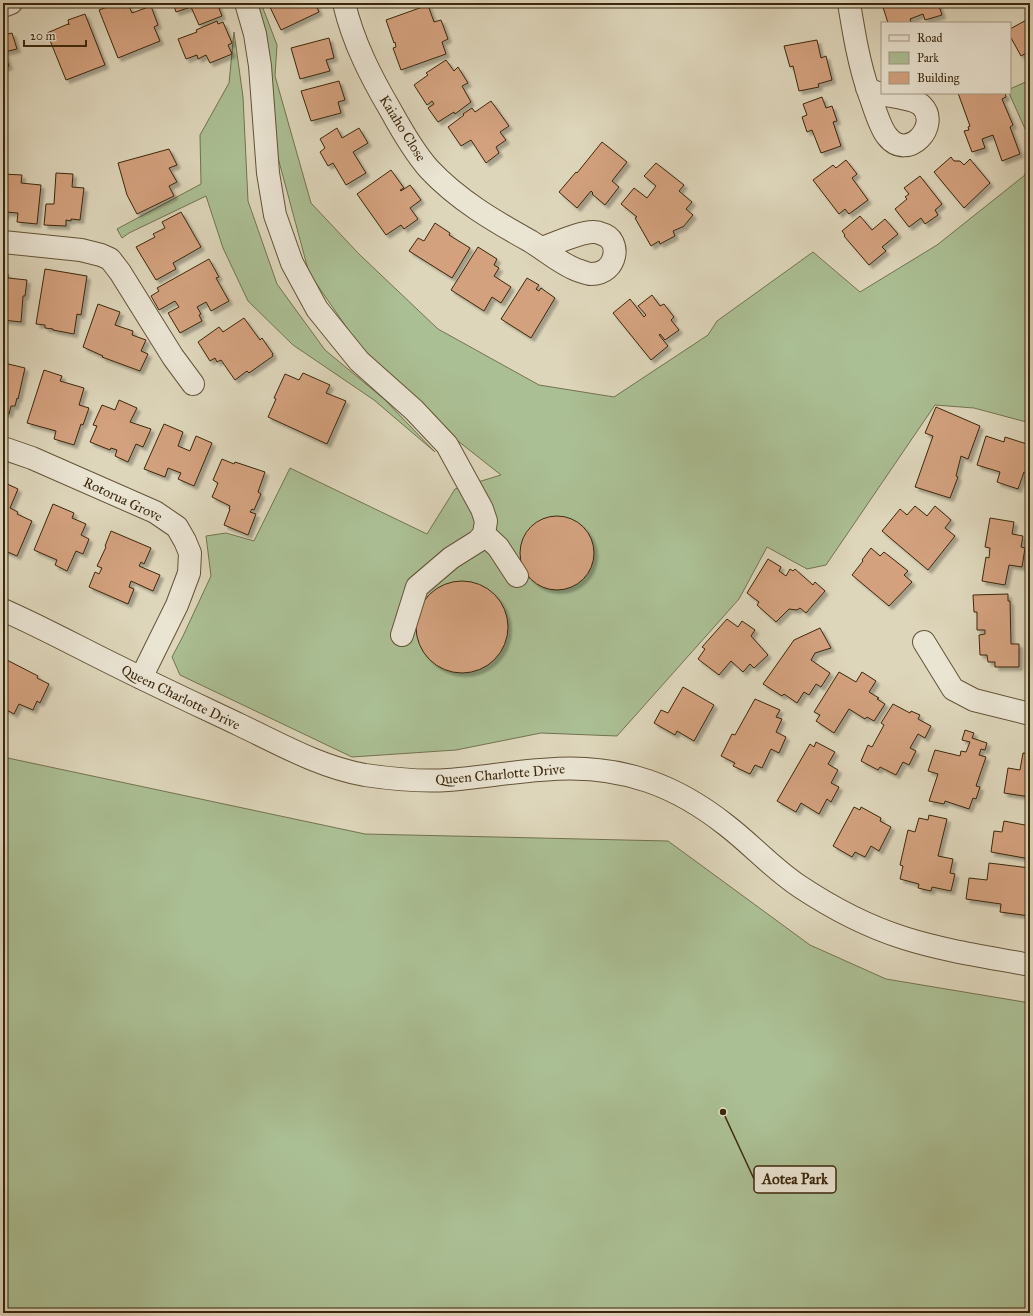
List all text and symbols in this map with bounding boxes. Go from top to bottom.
scale bar [24,22,86,48]
legend [881,22,1011,94]
text: 20 m [30,29,56,43]
text: Road [917,31,943,45]
text: Park [917,51,939,65]
text: Building [917,71,960,86]
street label: Kaiaho Close [376,92,430,165]
street label: Rotorua Grove [80,474,165,525]
street label: Queen Charlotte Drive [119,661,243,734]
street label: Queen Charlotte Drive [435,760,566,789]
callout: Aotea Park [754,1166,836,1193]
text: Aotea Park [761,1170,829,1188]

